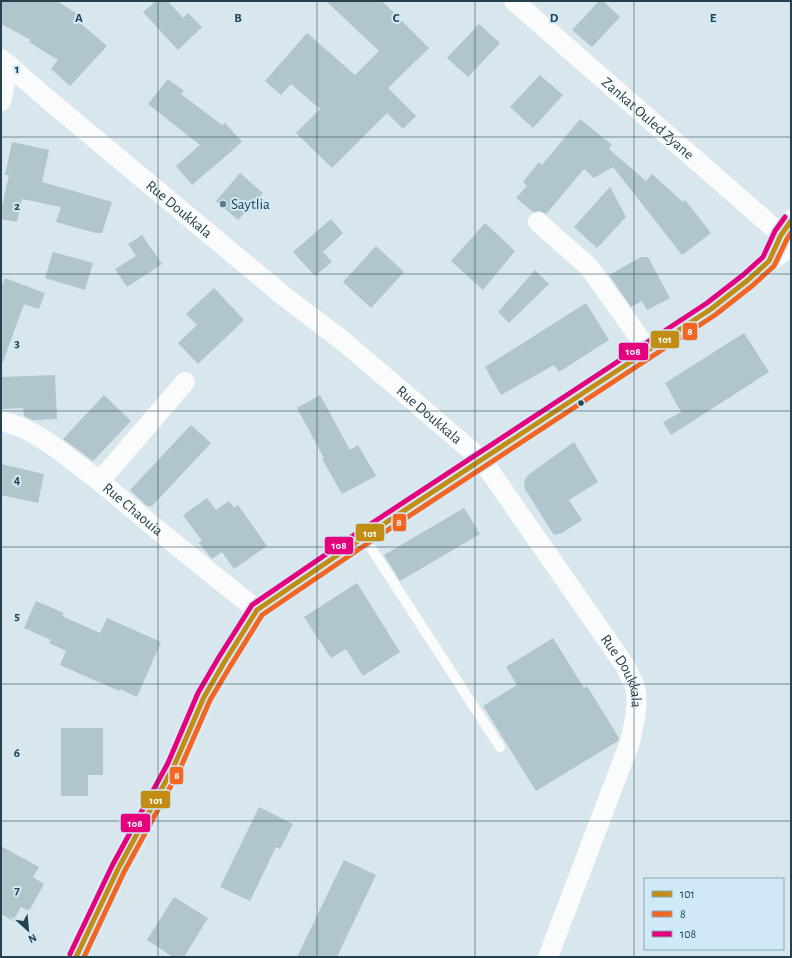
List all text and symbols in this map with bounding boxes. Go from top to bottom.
text: A [75,12,83,25]
text: B [234,12,242,25]
text: C [393,12,400,25]
text: D [550,12,559,25]
text: E [710,12,717,25]
text: 1 [15,63,19,76]
street label: Zankat Ouled Zyane [599,74,697,162]
street label: Rue Doukkala [143,177,215,241]
place label: Saytlia [231,197,270,212]
marker: Saytlia [218,199,228,209]
text: 2 [14,200,20,213]
line badge: 8 [682,322,698,341]
text: 8 [687,326,693,337]
line badge: 101 [650,330,680,349]
text: 101 [658,334,672,345]
text: 3 [14,337,20,350]
line badge: 108 [618,342,649,361]
text: 108 [625,346,641,357]
street label: Rue Doukkala [394,383,465,447]
unlabelled marker [576,398,586,408]
text: 4 [14,474,21,487]
street label: Rue Chaouia [100,480,166,538]
line badge: 8 [392,513,407,532]
text: 8 [396,517,402,528]
line badge: 101 [355,523,385,542]
text: 101 [363,528,377,539]
line badge: 108 [324,536,354,555]
text: 108 [331,540,347,551]
text: 5 [14,610,20,623]
street label: Rue Doukkala [598,632,644,708]
text: 6 [14,747,20,760]
line badge: 8 [169,766,184,785]
text: 8 [174,770,180,781]
line badge: 101 [140,790,171,809]
text: 101 [149,795,163,806]
line badge: 108 [120,813,151,833]
text: 108 [127,818,143,829]
legend [644,878,784,950]
text: 7 [14,884,20,897]
text: 101 [680,888,695,900]
text: 8 [680,908,686,920]
north arrow [8,910,48,950]
text: 108 [680,928,696,940]
text: N [26,932,38,945]

